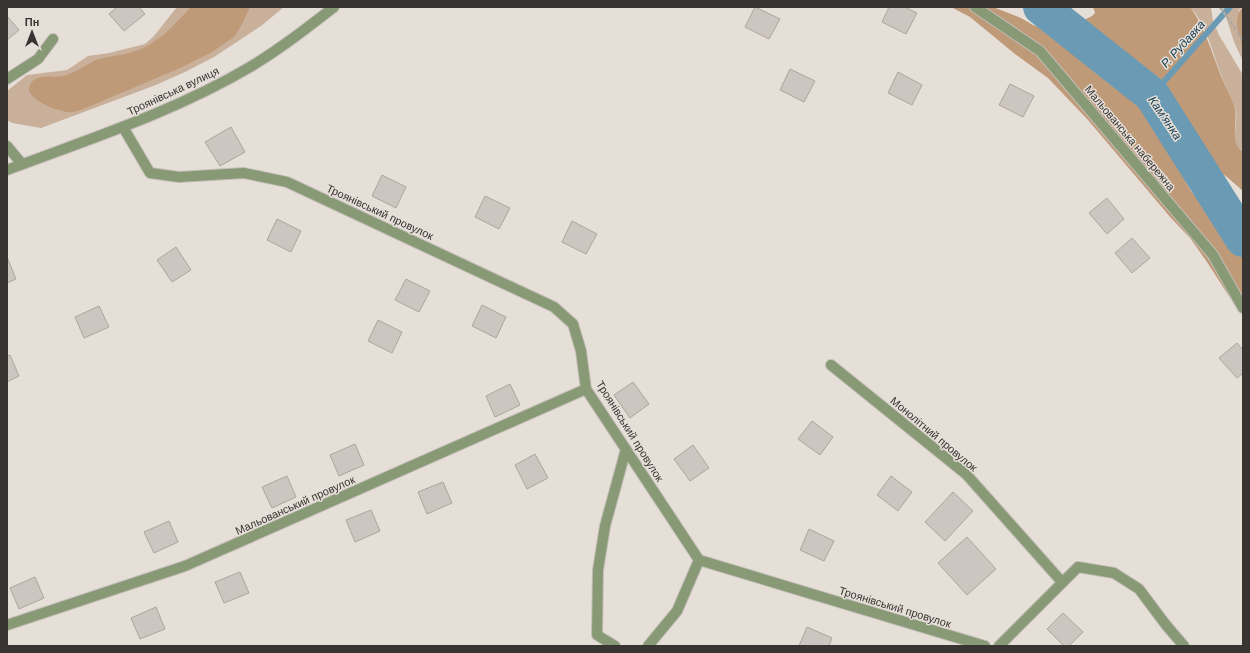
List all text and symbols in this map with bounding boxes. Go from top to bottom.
north arrow [12,12,52,52]
text: Пн [25,16,39,28]
water label: Р. Рудавка [1158,17,1208,71]
street label: Троянівська вулиця [125,64,221,117]
street label: Мальованська набережна [1083,83,1178,194]
water label: Кам'янка [1145,94,1185,143]
street label: Троянівський провулок [325,182,435,242]
street label: Троянівський провулок [594,378,666,484]
street label: Монолітний провулок [888,394,980,474]
street label: Мальованський провулок [233,473,357,537]
street label: Троянівський провулок [838,584,953,630]

